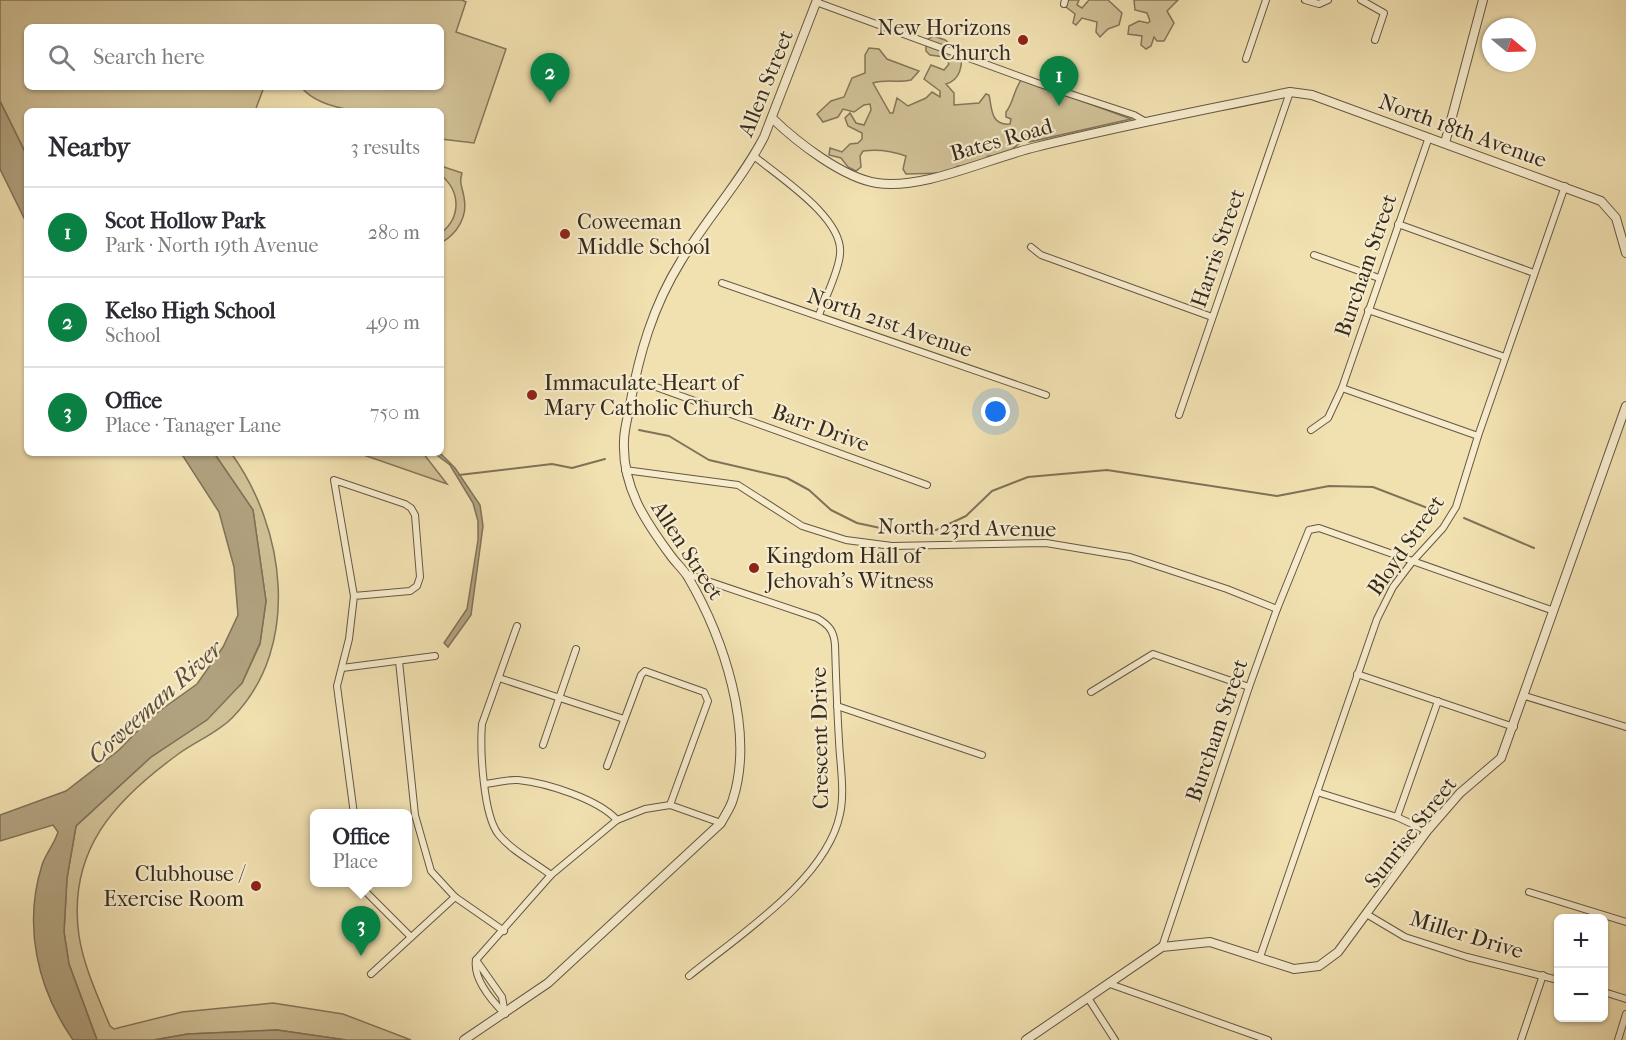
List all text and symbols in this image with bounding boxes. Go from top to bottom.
place label: New Horizons Church [877,15,1012,66]
north arrow [1482,18,1536,72]
search box [24,24,444,90]
street label: Allen Street [732,26,799,141]
marker: New Horizons Church [1016,33,1030,47]
icon: search [45,41,78,74]
text: Search here [93,44,205,70]
pin: 2 [530,54,570,103]
pin: 1 [1040,57,1078,106]
street label: North 18th Avenue [1375,89,1550,173]
street label: Bates Road [947,113,1056,167]
text: Nearby [48,132,130,163]
text: 3 results [351,136,420,159]
street label: Harris Street [1186,185,1250,311]
street label: Burcham Street [1329,190,1403,340]
text: Scot Hollow Park [105,208,265,234]
place label: Coweeman Middle School [577,209,710,260]
text: 1 [64,221,71,244]
text: 280 m [368,221,420,244]
marker: Coweeman Middle School [558,227,572,241]
text: Park · North 19th Avenue [105,234,318,257]
street label: North 21st Avenue [804,283,976,363]
text: Kelso High School [105,298,276,324]
text: 2 [62,311,73,334]
text: 490 m [366,311,420,334]
text: School [105,324,161,347]
place label: Immaculate Heart of Mary Catholic Church [544,370,754,421]
text: Office [105,388,162,414]
marker: Immaculate Heart of Mary Catholic Church [525,388,539,402]
your location [981,397,1010,426]
street label: Barr Drive [768,398,873,458]
text: 3 [63,401,72,424]
text: 750 m [370,401,420,424]
text: Place · Tanager Lane [105,414,281,437]
street label: Bloyd Street [1362,490,1450,601]
street label: Allen Street [645,495,729,605]
street label: North 23rd Avenue [877,513,1057,543]
place label: Kingdom Hall of Jehovah's Witness [764,543,934,594]
marker: Kingdom Hall of Jehovah's Witness [747,561,761,575]
water label: Coweeman River [82,633,230,770]
street label: Burcham Street [1180,655,1254,805]
street label: Crescent Drive [806,666,834,809]
street label: Sunrise Street [1359,772,1462,893]
popup [310,809,412,887]
text: Office [332,824,390,850]
text: Place [332,850,378,873]
place label: Clubhouse / Exercise Room [103,861,246,912]
marker: Clubhouse / Exercise Room [249,879,263,893]
street label: Miller Drive [1407,905,1527,965]
pin: 3 [342,906,380,956]
map controls [1554,914,1608,1022]
button: + [1554,914,1608,968]
button: − [1554,968,1608,1022]

